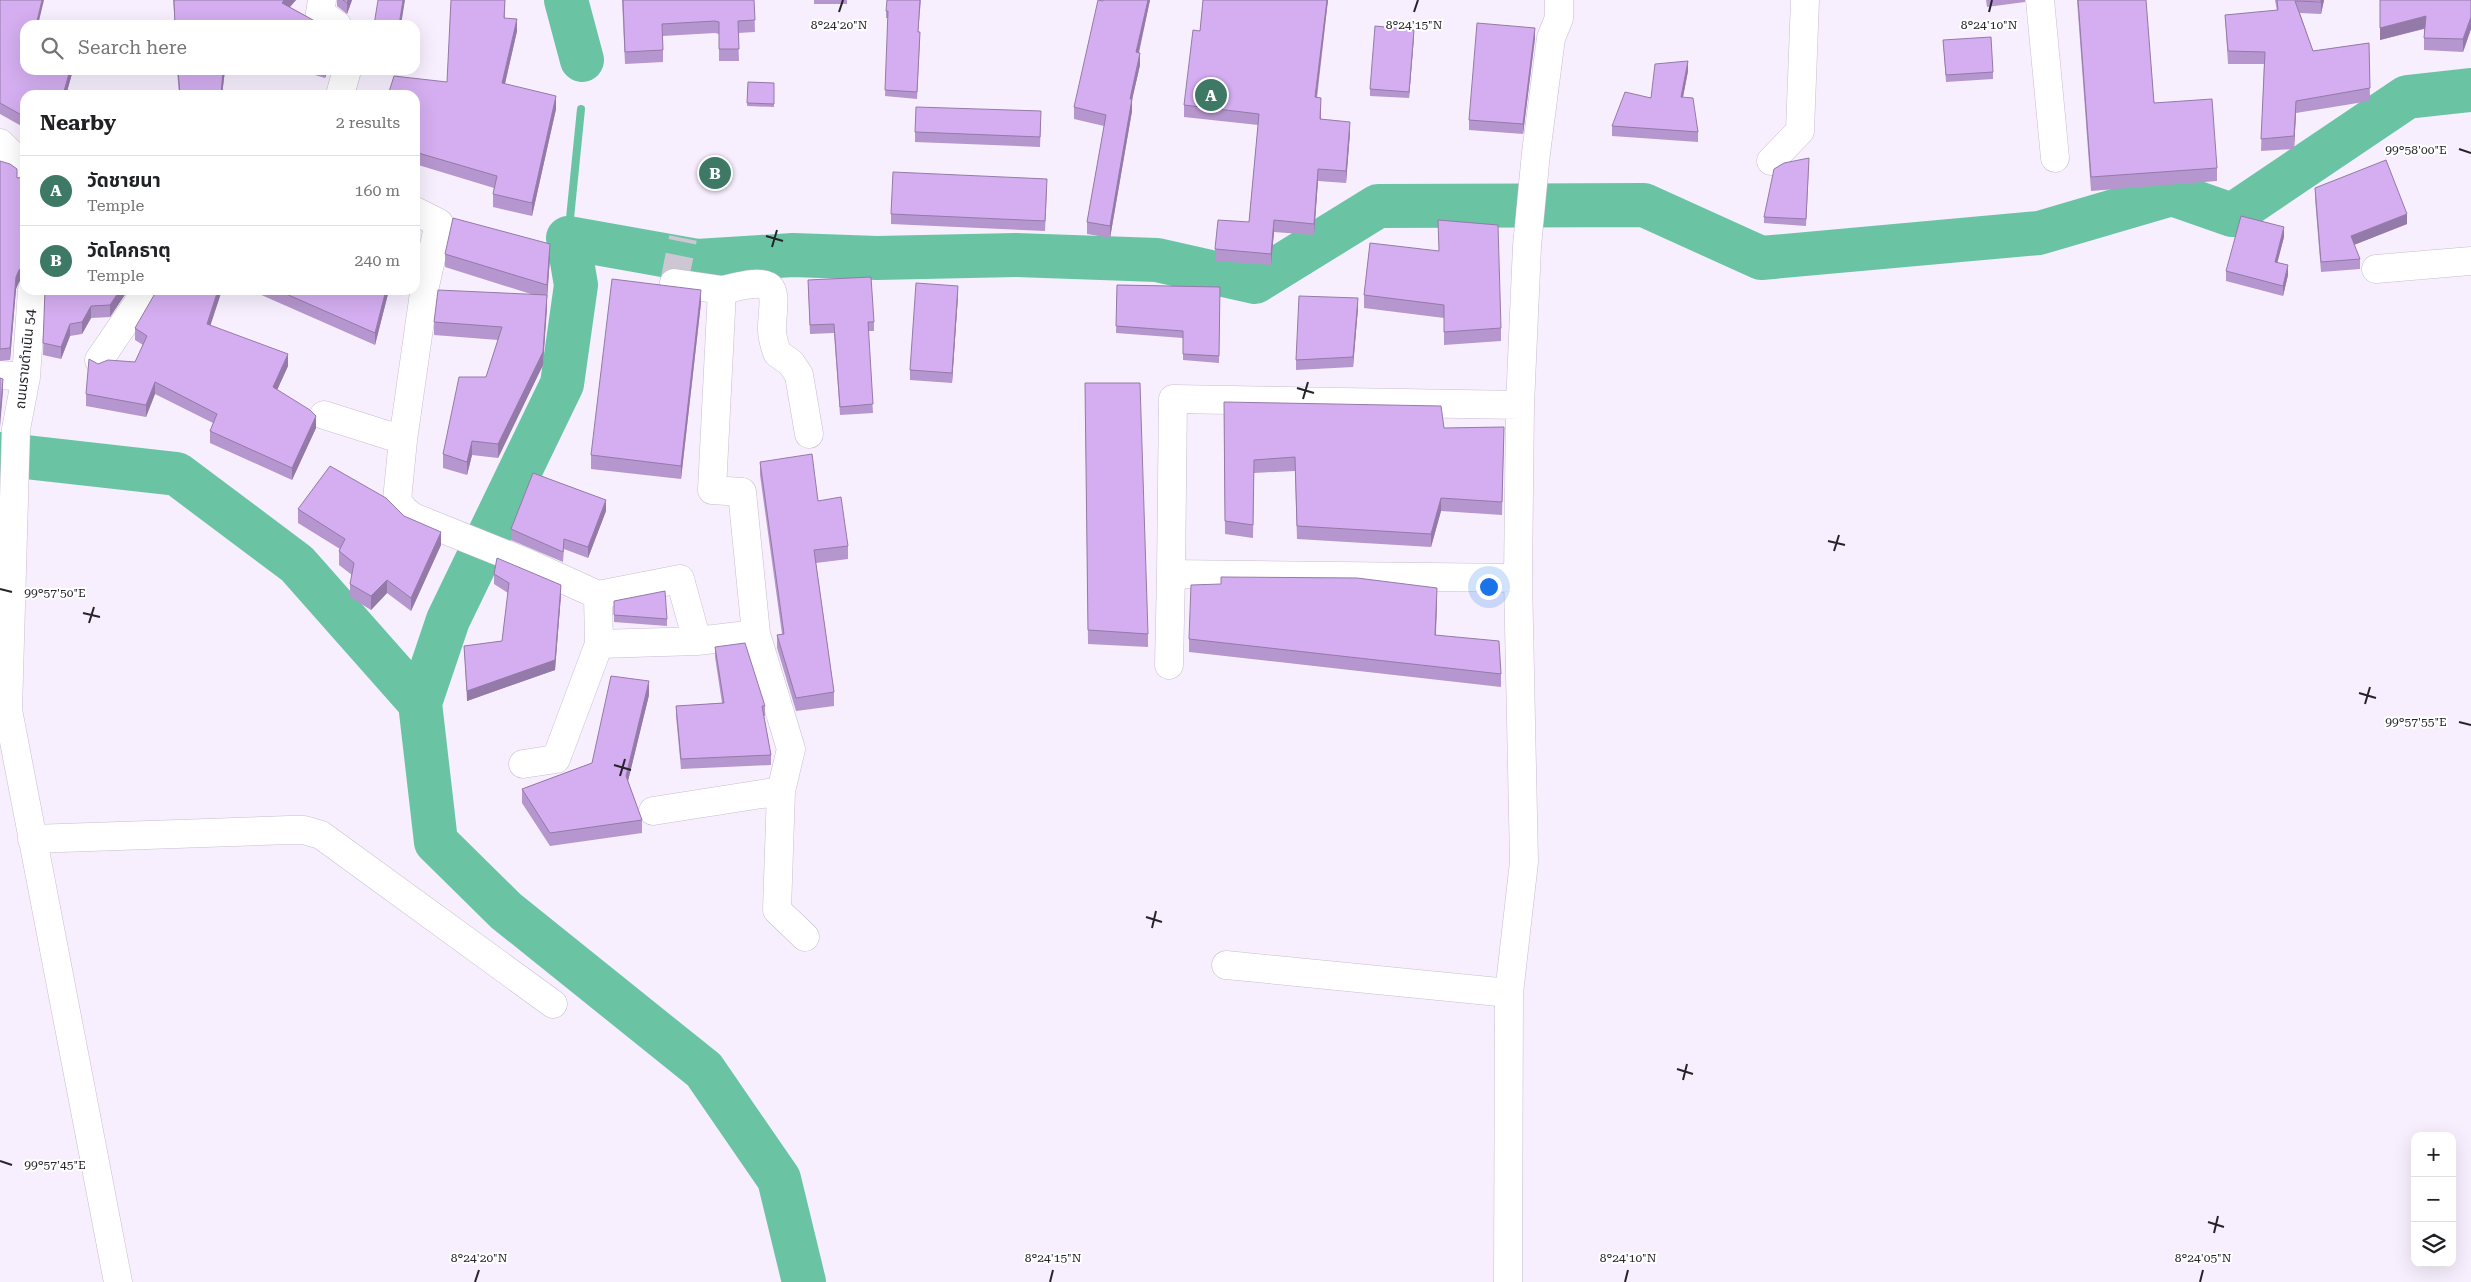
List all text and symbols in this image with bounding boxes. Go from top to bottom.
text: 8°24'20"N [811,18,868,32]
text: 8°24'15"N [1386,18,1443,32]
text: 8°24'10"N [1961,18,2018,32]
search box [20,20,420,75]
icon: search [38,34,66,62]
text: Search here [78,36,187,59]
pin: A [1195,76,1227,114]
text: Nearby [40,111,116,135]
text: 2 results [336,113,400,132]
text: 99°58'00"E [2385,143,2447,157]
pin: B [699,154,731,192]
text: วัดชายนา [87,169,161,192]
text: A [50,181,62,200]
text: 160 m [354,181,400,200]
text: Temple [87,196,144,215]
text: วัดโคกธาตุ [87,239,171,262]
text: B [50,251,62,270]
text: 240 m [354,251,400,270]
text: Temple [87,266,144,285]
street label: ถนนราขดำเนิน 54 [12,308,38,410]
your location [1476,574,1502,600]
text: 99°57'50"E [24,586,86,600]
text: 99°57'55"E [2385,715,2447,729]
map controls [2411,1132,2456,1267]
button: + [2411,1132,2456,1177]
text: 99°57'45"E [24,1158,86,1172]
button: − [2411,1177,2456,1222]
button: layers [2411,1222,2456,1267]
text: 8°24'20"N [451,1251,508,1265]
text: 8°24'15"N [1025,1251,1082,1265]
text: 8°24'10"N [1600,1251,1657,1265]
text: 8°24'05"N [2175,1251,2232,1265]

